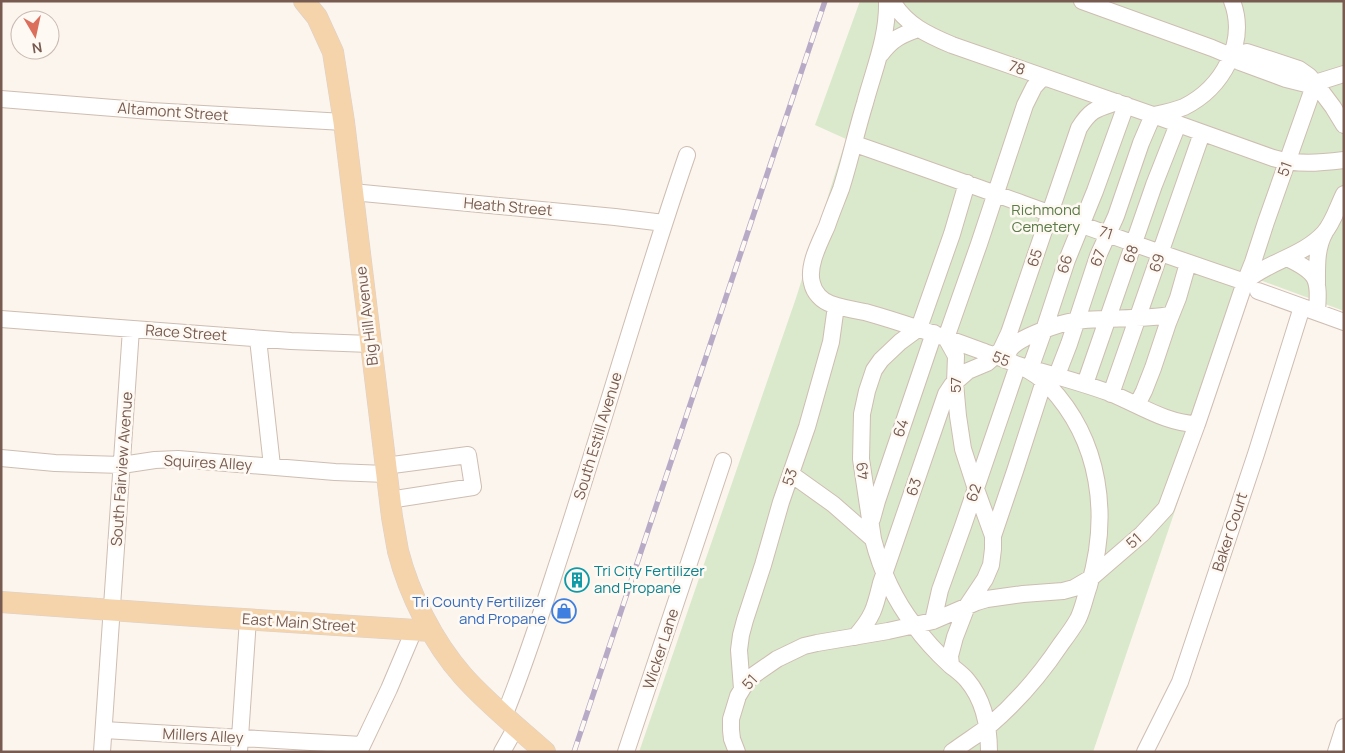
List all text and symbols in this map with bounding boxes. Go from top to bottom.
north arrow [10,10,60,60]
text: N [31,38,44,59]
street label: 78 [1006,55,1028,80]
street label: Altamont Street [117,97,229,126]
street label: 51 [1272,158,1297,179]
street label: Heath Street [463,192,553,221]
park label: Richmond Cemetery [1011,199,1081,237]
street label: 71 [1097,220,1116,245]
street label: 68 [1118,242,1143,266]
street label: 65 [1022,246,1047,270]
street label: 67 [1085,246,1110,269]
street label: 69 [1144,251,1169,275]
street label: 66 [1052,252,1077,276]
street label: Big Hill Avenue [350,265,383,367]
street label: Race Street [145,319,228,346]
street label: 55 [989,346,1013,372]
street label: South Estill Avenue [568,369,627,502]
street label: 57 [945,377,966,393]
street label: South Fairview Avenue [106,391,137,547]
street label: 64 [888,416,913,440]
street label: Squires Alley [163,450,253,475]
street label: 49 [851,461,874,481]
street label: 53 [777,465,802,488]
street label: 63 [901,475,926,498]
street label: 62 [961,481,986,505]
street label: Baker Court [1207,490,1252,574]
street label: 51 [1121,528,1146,553]
place label: Tri City Fertilizer and Propane [594,560,705,598]
building icon: Tri City Fertilizer and Propane [564,567,590,593]
place label: Tri County Fertilizer and Propane [412,591,547,629]
shop icon: Tri County Fertilizer and Propane [551,598,577,624]
street label: Wicker Lane [638,606,684,692]
street label: East Main Street [241,608,357,637]
street label: 51 [737,669,762,694]
street label: Millers Alley [162,723,244,748]

